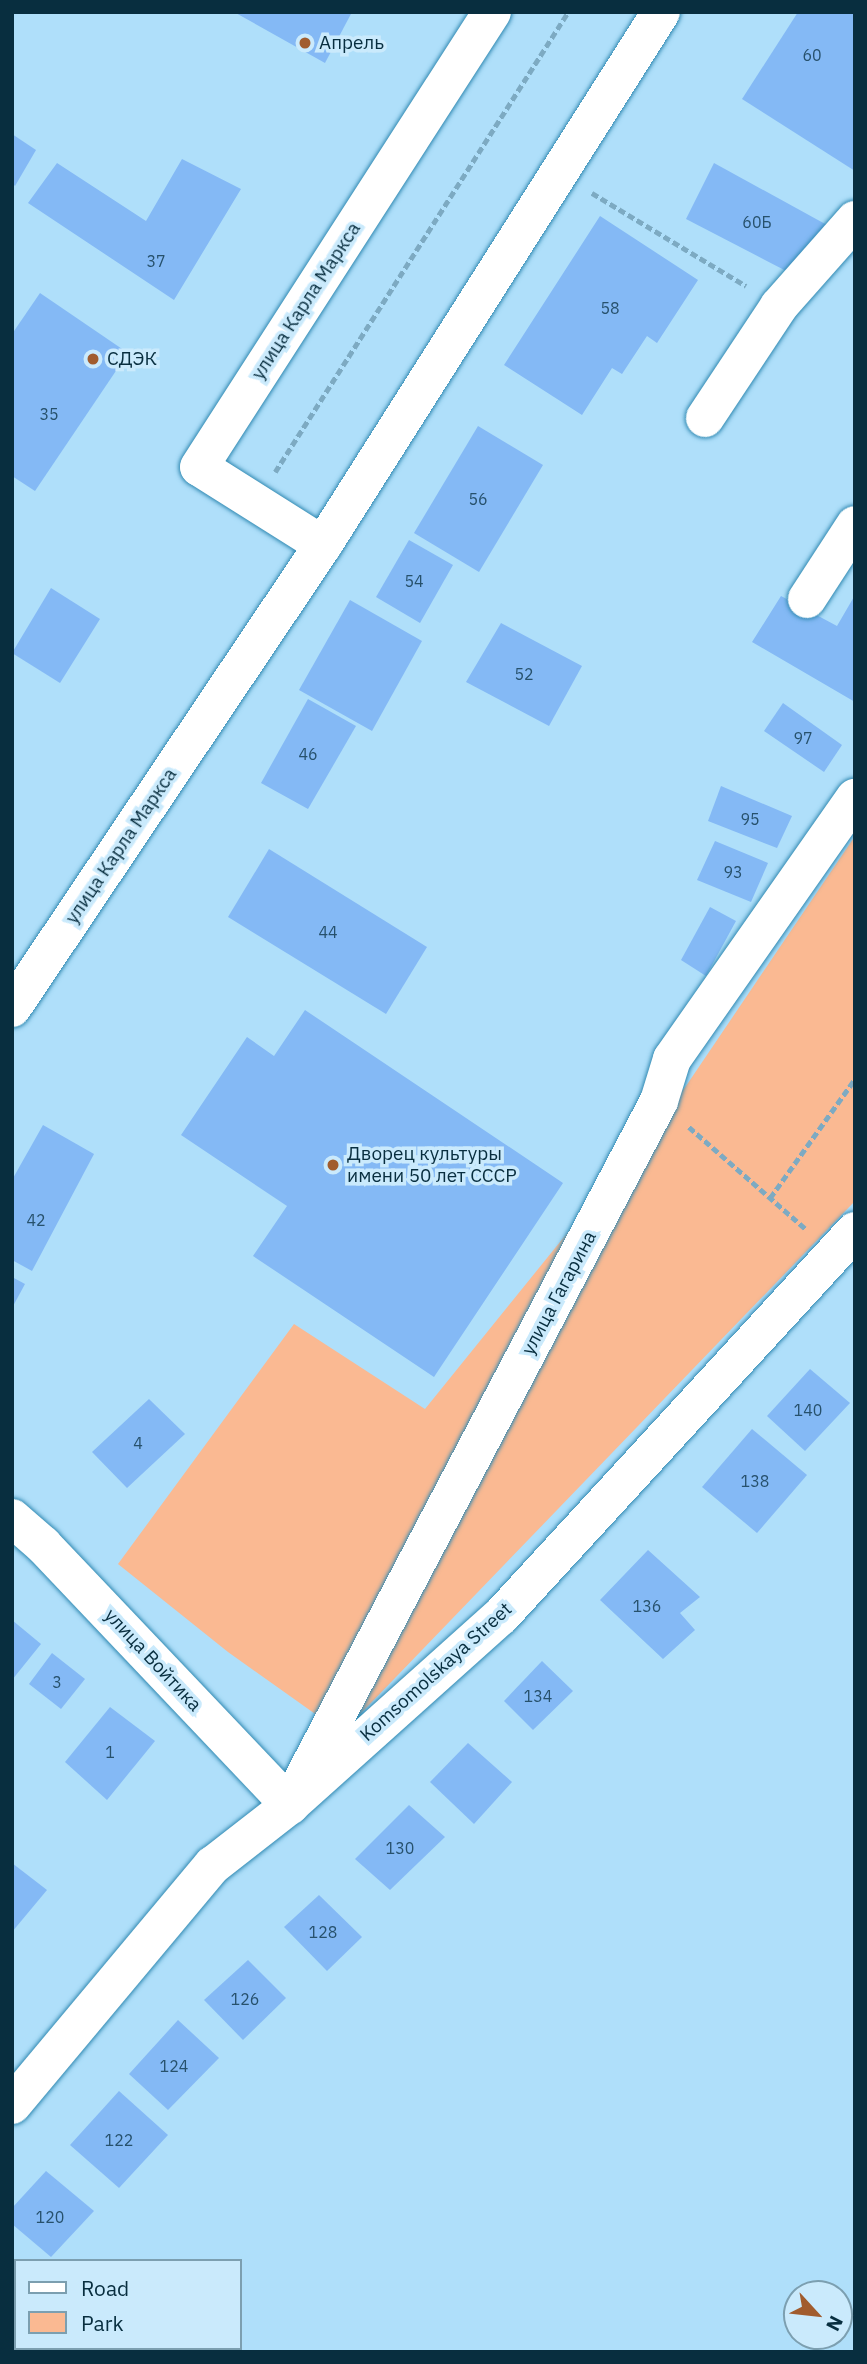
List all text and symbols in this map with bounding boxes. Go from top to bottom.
place label: Апрель [319,32,384,54]
marker: Апрель [297,35,313,51]
house number: 60 [802,45,822,65]
house number: 60Б [742,212,772,232]
street label: улица Карла Маркса [247,218,365,384]
house number: 37 [146,251,166,271]
house number: 58 [600,298,620,318]
place label: СДЭК [107,348,157,370]
marker: СДЭК [85,351,101,367]
house number: 35 [39,404,59,424]
house number: 56 [468,489,488,509]
house number: 54 [404,571,424,591]
house number: 52 [514,664,534,684]
house number: 97 [793,728,813,748]
house number: 46 [298,744,318,764]
street label: улица Карла Маркса [61,764,181,928]
house number: 95 [740,809,760,829]
house number: 93 [723,862,743,882]
house number: 44 [318,922,338,942]
place label: Дворец культуры имени 50 лет СССР [347,1143,517,1187]
marker: Дворец культуры имени 50 лет СССР [325,1157,341,1173]
house number: 42 [26,1210,46,1230]
street label: улица Гагарина [517,1227,601,1359]
house number: 140 [794,1400,822,1420]
house number: 4 [133,1433,143,1453]
house number: 138 [741,1471,769,1491]
house number: 136 [633,1596,661,1616]
street label: Komsomolskaya Street [355,1598,517,1746]
street label: улица Войтика [100,1604,206,1716]
house number: 3 [52,1672,62,1692]
house number: 134 [524,1686,552,1706]
house number: 1 [105,1742,115,1762]
house number: 130 [386,1838,414,1858]
house number: 128 [309,1922,337,1942]
house number: 126 [231,1989,259,2009]
house number: 124 [160,2056,188,2076]
house number: 122 [105,2130,133,2150]
house number: 120 [36,2207,64,2227]
legend [14,2259,242,2350]
text: Road [81,2274,129,2302]
north arrow [783,2280,853,2350]
text: Park [81,2309,124,2337]
text: N [821,2312,849,2335]

